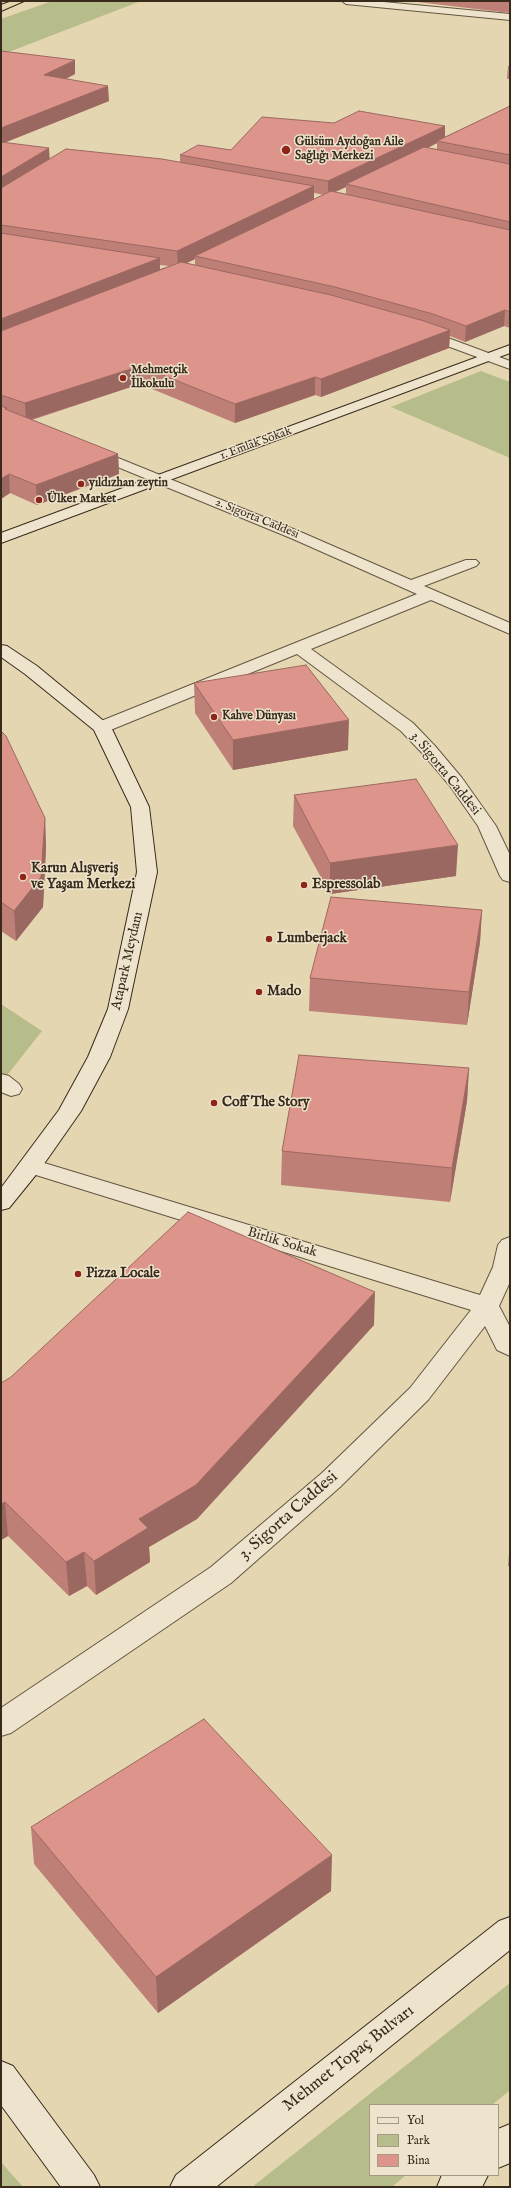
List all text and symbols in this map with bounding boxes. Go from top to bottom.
place label: Gülsüm Aydoğan Aile Sağlığı Merkezi [295,136,403,164]
marker: Gülsüm Aydoğan Aile Sağlığı Merkezi [280,144,292,156]
place label: Mehmetçik İlkokulu [131,364,188,392]
marker: Mehmetçik İlkokulu [118,373,128,383]
street label: 1. Emlak Sokak [218,424,294,464]
place label: yıldızhan zeytin [89,477,168,491]
marker: yıldızhan zeytin [76,479,86,489]
place label: Ülker Market [47,493,116,507]
marker: Ülker Market [34,495,44,505]
street label: 2. Sigorta Caddesi [213,496,301,542]
place label: Kahve Dünyası [222,710,296,724]
marker: Kahve Dünyası [209,712,219,722]
street label: 3. Sigorta Caddesi [406,729,484,819]
place label: Karun Alışveriş ve Yaşam Merkezi [31,861,135,894]
marker: Karun Alışveriş ve Yaşam Merkezi [18,872,28,882]
place label: Espressolab [312,877,380,893]
marker: Espressolab [299,880,309,890]
street label: Atapark Meydanı [109,910,147,1012]
place label: Lumberjack [277,931,347,947]
marker: Lumberjack [264,934,274,944]
place label: Mado [267,984,301,1000]
marker: Mado [254,987,264,997]
place label: Coff The Story [222,1095,310,1111]
marker: Coff The Story [209,1098,219,1108]
street label: Birlik Sokak [245,1224,319,1262]
place label: Pizza Locale [86,1266,160,1282]
marker: Pizza Locale [73,1269,83,1279]
street label: 3. Sigorta Caddesi [235,1468,343,1564]
street label: Mehmet Topaç Bulvarı [279,2001,419,2117]
legend [369,2104,499,2176]
text: Yol [407,2113,424,2128]
text: Park [407,2133,430,2148]
text: Bina [407,2153,430,2168]

